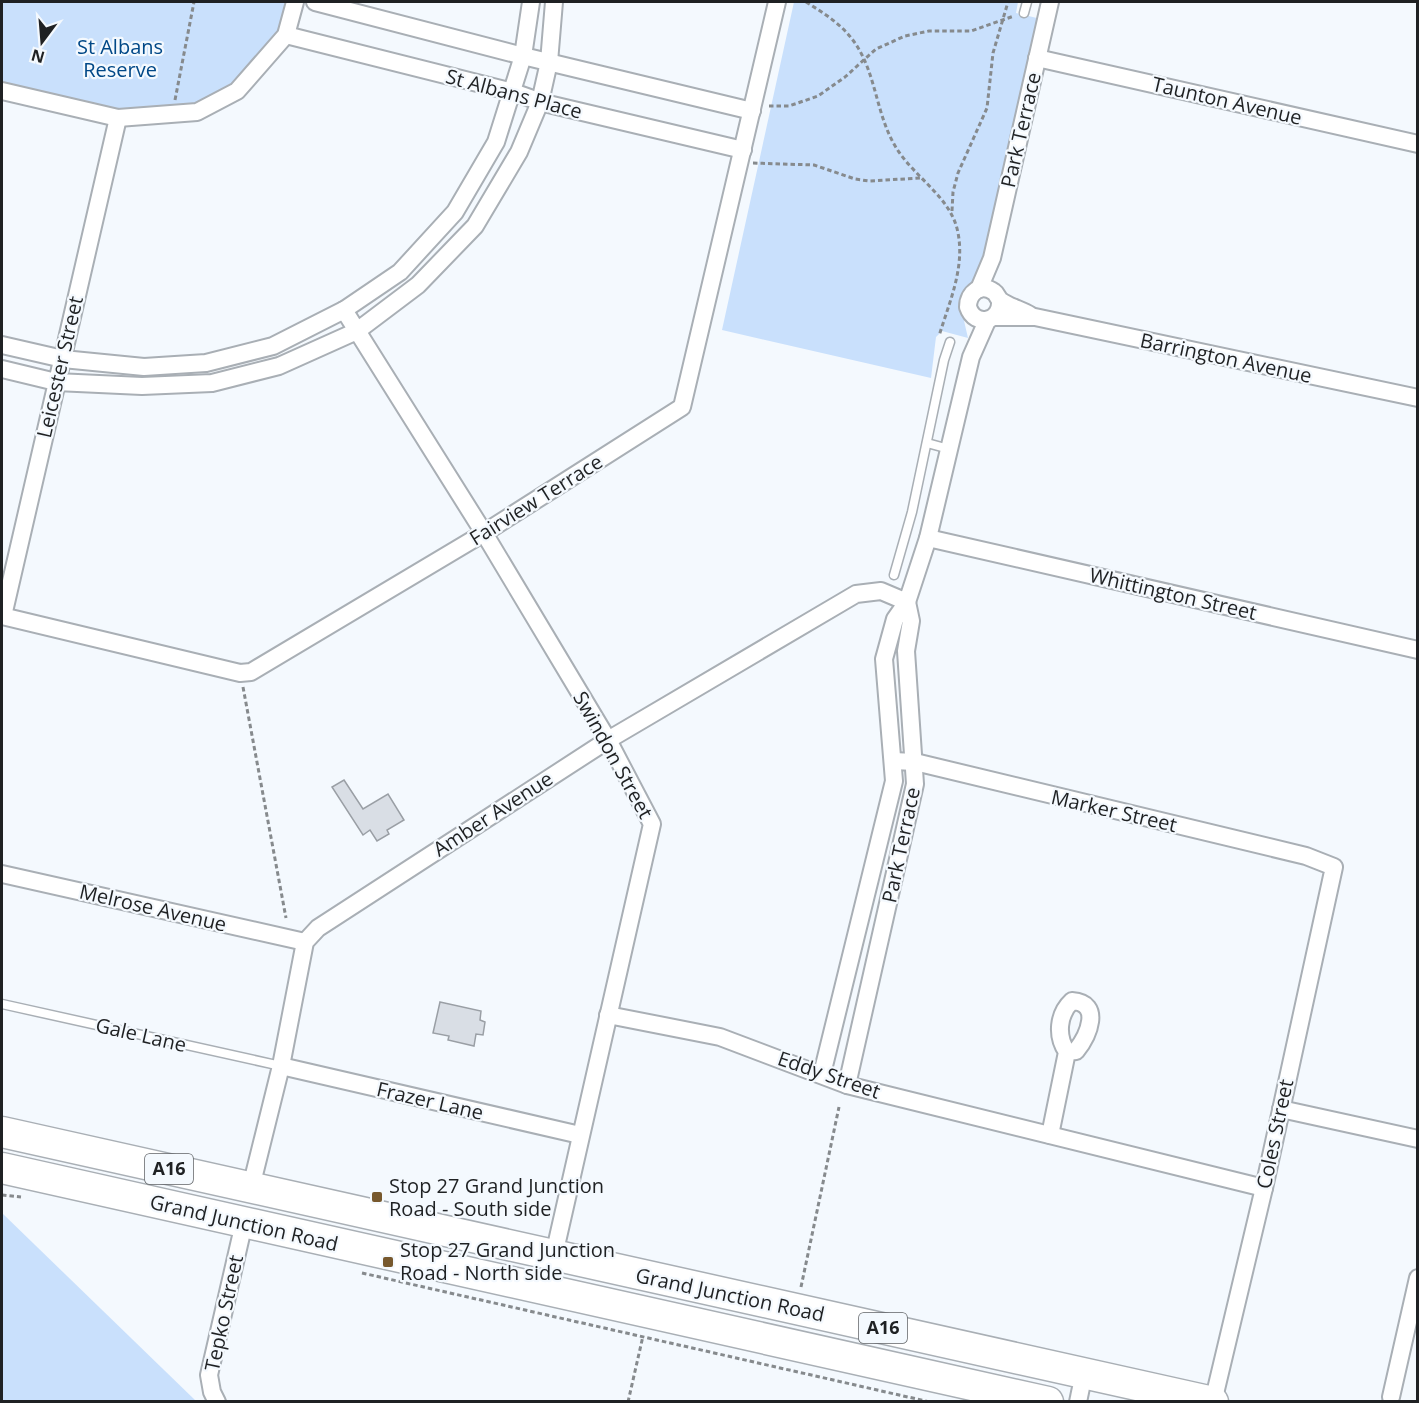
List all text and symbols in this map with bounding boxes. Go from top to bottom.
north arrow [12,12,72,72]
park label: St Albans Reserve [77,33,163,83]
text: N [29,44,47,69]
street label: St Albans Place [443,62,585,125]
street label: Park Terrace [994,70,1047,190]
street label: Taunton Avenue [1150,70,1305,131]
street label: Leicester Street [30,293,89,440]
street label: Barrington Avenue [1138,326,1314,389]
street label: Fairview Terrace [464,448,607,551]
street label: Whittington Street [1087,561,1259,626]
street label: Swindon Street [567,686,660,823]
street label: Amber Avenue [428,765,558,862]
street label: Marker Street [1049,783,1180,838]
street label: Park Terrace [875,785,926,905]
street label: Melrose Avenue [77,877,229,938]
street label: Gale Lane [93,1011,189,1058]
street label: Eddy Street [774,1044,884,1105]
street label: Frazer Lane [374,1075,486,1126]
street label: Coles Street [1250,1077,1299,1191]
road number: A16 [145,1154,193,1184]
place label: Stop 27 Grand Junction Road - South side [389,1172,604,1222]
street label: Grand Junction Road [147,1188,341,1257]
marker: Stop 27 Grand Junction Road - South side [370,1190,384,1204]
place label: Stop 27 Grand Junction Road - North side [400,1236,615,1286]
street label: Tepko Street [198,1252,249,1373]
marker: Stop 27 Grand Junction Road - North side [381,1255,395,1269]
street label: Grand Junction Road [633,1261,827,1328]
road number: A16 [859,1313,907,1343]

